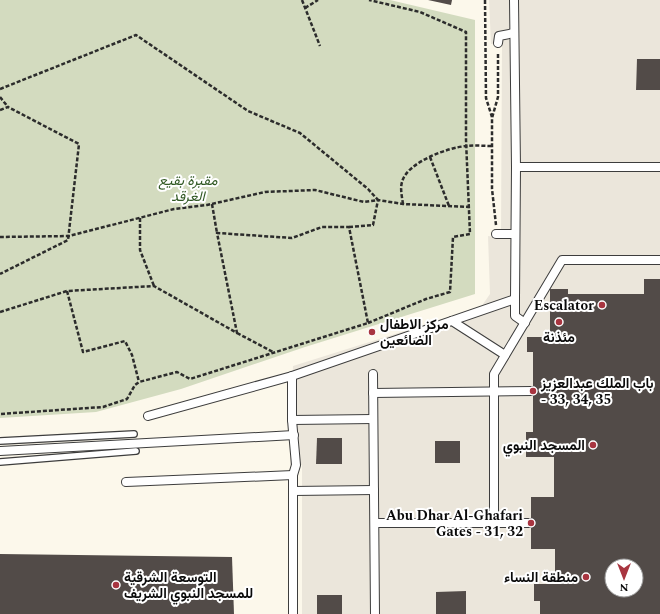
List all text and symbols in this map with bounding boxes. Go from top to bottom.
park label: مقبرة بقيع الغرقد [159,170,218,207]
place label: Escalator [534,295,594,316]
marker: Escalator [597,300,607,310]
place label: مركز الاطفال الضائعين [380,314,449,351]
marker: مئذنة [554,317,564,327]
marker: مركز الاطفال الضائعين [367,327,377,337]
place label: مئذنة [543,327,575,348]
place label: باب الملك عبدالعزيز - 33, 34, 35 [540,373,654,410]
marker: باب الملك عبدالعزيز - 33, 34, 35 [528,386,538,396]
place label: المسجد النبوي [503,435,585,457]
marker: المسجد النبوي [588,440,598,450]
place label: Abu Dhar Al-Ghafari Gates - 31, 32 [386,505,523,542]
marker: Abu Dhar Al-Ghafari Gates - 31, 32 [526,518,536,528]
north arrow [604,558,644,598]
place label: التوسعة الشرقية للمسجد النبوي الشريف [124,567,253,605]
place label: منطقة النساء [504,567,578,588]
marker: منطقة النساء [581,572,591,582]
text: N [619,579,628,596]
marker: التوسعة الشرقية للمسجد النبوي الشريف [111,580,121,590]

